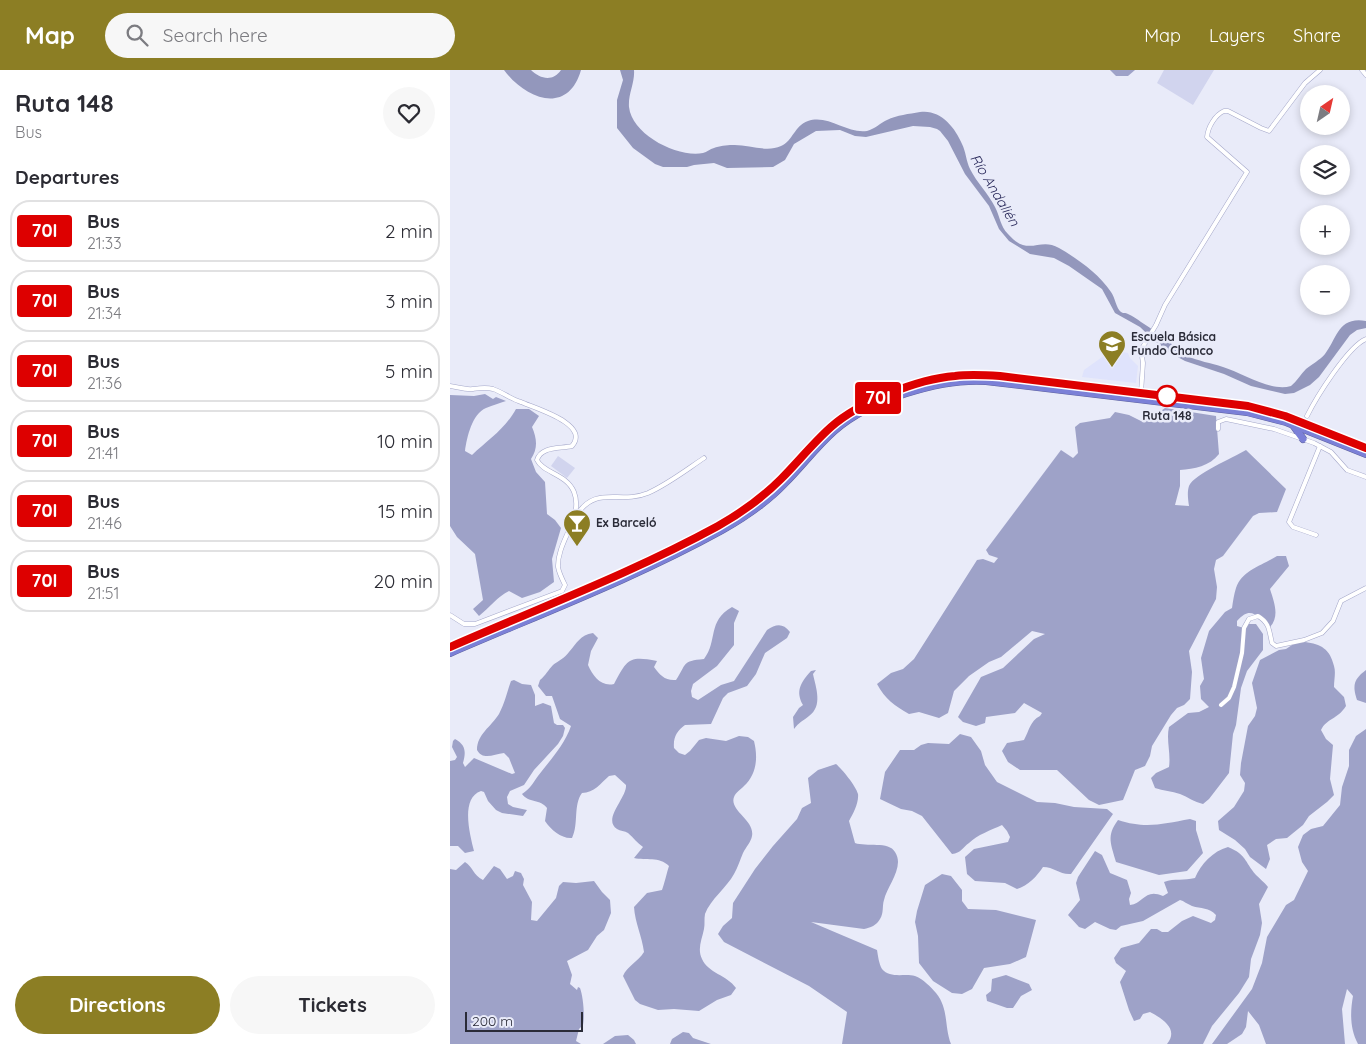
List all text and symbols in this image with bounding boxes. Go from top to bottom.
search box [105,13,455,58]
text: Map [25,20,75,50]
icon: search [123,21,151,49]
text: Search here [163,23,268,47]
text: Map [1144,24,1181,47]
text: Layers [1209,24,1265,47]
text: Share [1293,24,1341,47]
north arrow [1300,85,1350,135]
map controls [1300,85,1350,315]
button: heart [383,87,435,139]
text: Ruta 148 [15,88,114,118]
text: Bus [15,122,42,142]
button: layers [1300,145,1350,195]
water label: Río Andalién [966,151,1024,230]
text: Departures [15,165,119,189]
button: + [1300,205,1350,255]
text: Bus [87,209,120,233]
text: 70I [32,219,57,242]
text: 2 min [385,219,433,243]
text: 21:33 [87,233,122,253]
button: − [1300,265,1350,315]
text: Bus [87,279,120,303]
text: 70I [32,289,57,312]
text: 3 min [385,289,433,313]
text: 21:34 [87,303,122,323]
school or university icon: Escuela Básica Fundo Chanco [1097,329,1127,368]
place label: Escuela Básica Fundo Chanco [1131,329,1216,358]
text: Bus [87,349,120,373]
text: 70I [32,359,57,382]
text: 5 min [385,359,433,383]
text: 21:36 [87,373,122,393]
line badge: 70I [849,382,907,414]
marker: Ruta 148 [1156,385,1178,407]
text: 70I [865,386,891,409]
place label: Ruta 148 [1142,408,1192,423]
text: Bus [87,419,120,443]
text: 70I [32,429,57,452]
text: 10 min [377,429,433,453]
text: 21:41 [87,443,119,463]
text: Bus [87,489,120,513]
text: 70I [32,499,57,522]
text: 15 min [378,499,433,523]
bar icon: Ex Barceló [562,508,592,547]
text: 21:46 [87,513,122,533]
place label: Ex Barceló [596,515,657,530]
text: Bus [87,559,120,583]
text: 70I [32,569,57,592]
text: 20 min [374,569,433,593]
text: 21:51 [87,583,119,603]
button: Directions [15,976,220,1034]
button: Tickets [230,976,435,1034]
scale bar [465,1009,582,1032]
text: 200 m [472,1012,513,1030]

